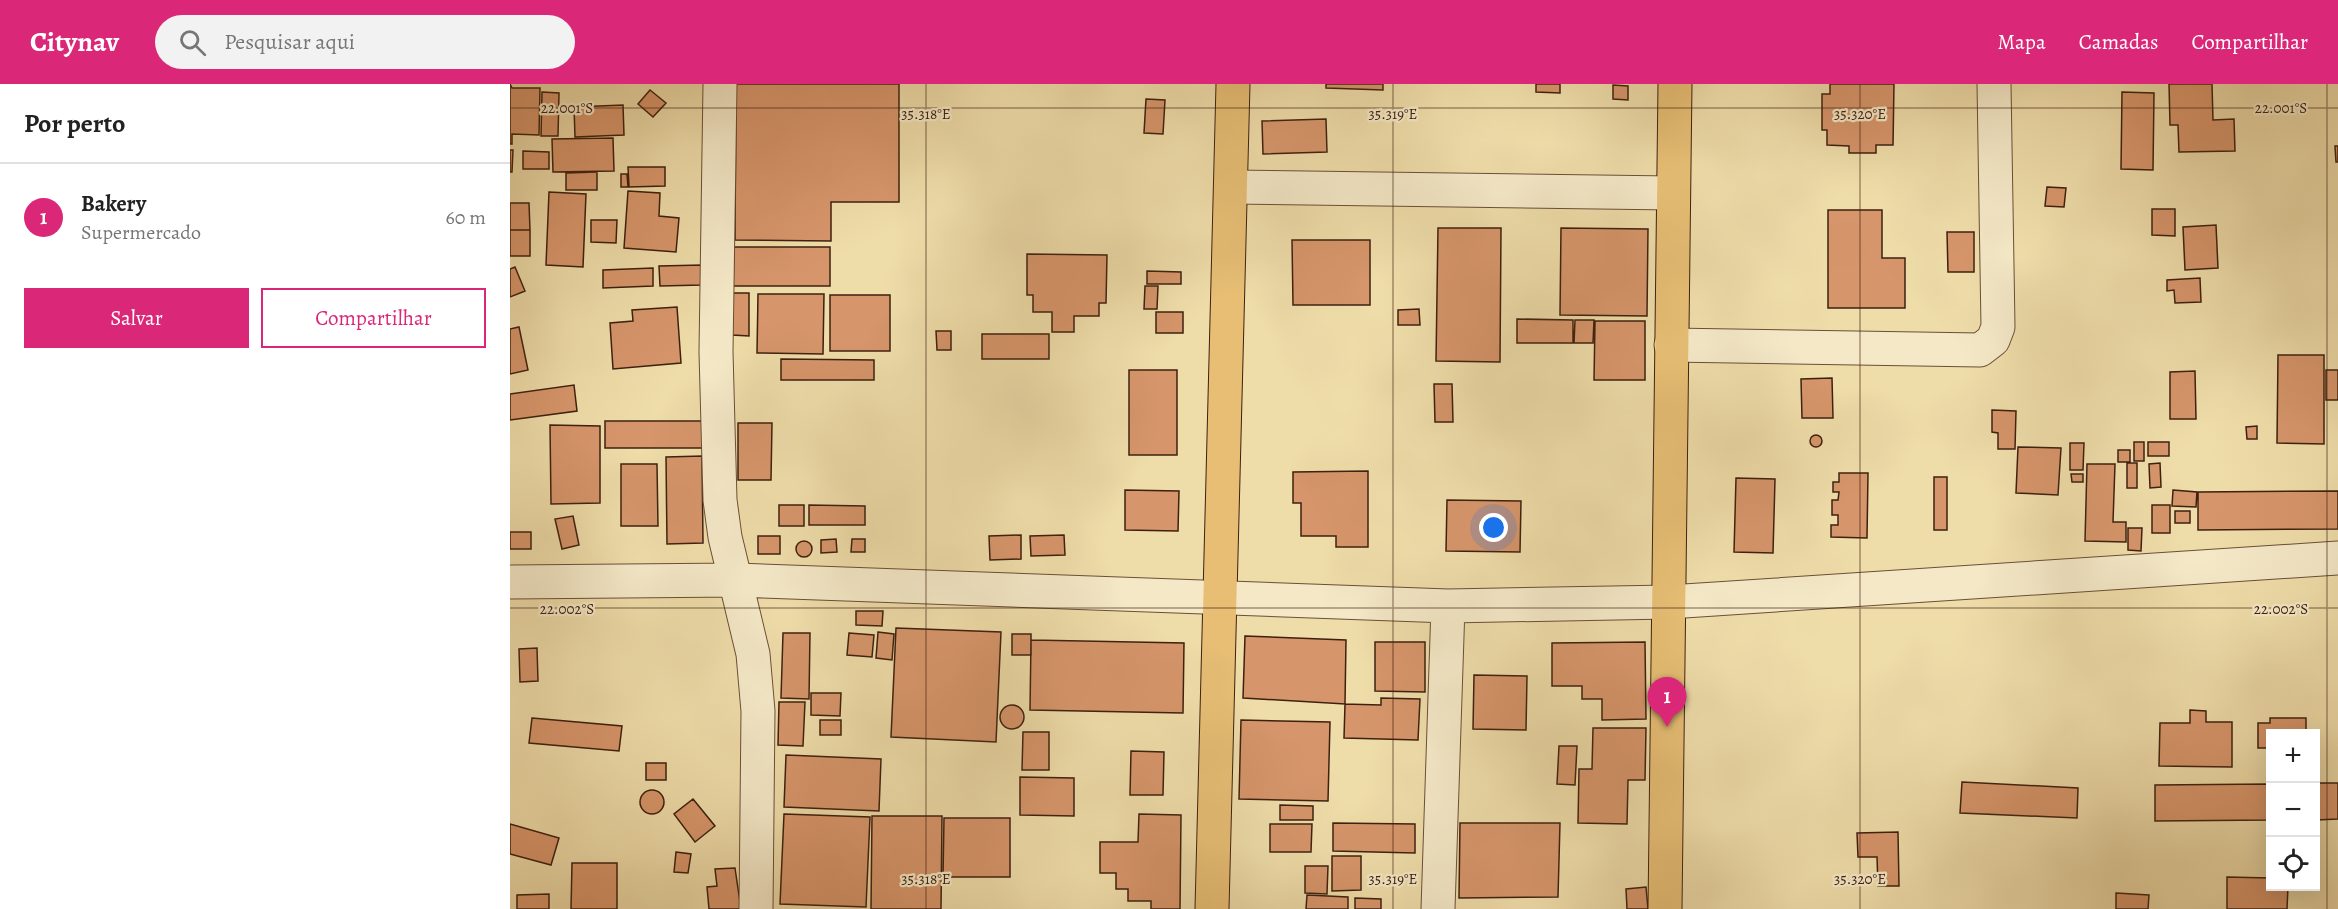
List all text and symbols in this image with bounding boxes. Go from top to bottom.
search box [155,15,575,69]
text: Citynav [30,23,119,61]
icon: search [176,26,209,59]
text: Pesquisar aqui [224,27,355,57]
text: Mapa [1997,28,2046,56]
text: Camadas [2079,28,2158,56]
text: Compartilhar [2191,28,2308,56]
text: 22.001°S [541,98,593,118]
text: 22.001°S [2255,98,2307,118]
text: 35.318°E [901,104,951,124]
text: 35.319°E [1369,104,1417,124]
text: 35.320°E [1834,104,1886,124]
text: Por perto [24,106,125,141]
text: Bakery [81,189,146,219]
text: 1 [40,204,47,231]
text: 60 m [446,204,486,231]
text: Supermercado [81,219,201,246]
button: Salvar [24,288,249,348]
button: Compartilhar [261,288,486,348]
your location [1479,513,1508,542]
text: 22.002°S [540,599,594,619]
text: 22.002°S [2254,599,2308,619]
pin: 1 [1648,678,1686,727]
map controls [2266,729,2320,891]
button: + [2266,729,2320,783]
button: − [2266,783,2320,837]
button: locate [2266,837,2320,891]
text: 35.318°E [901,869,951,889]
text: 35.319°E [1369,869,1417,889]
text: 35.320°E [1834,869,1886,889]

